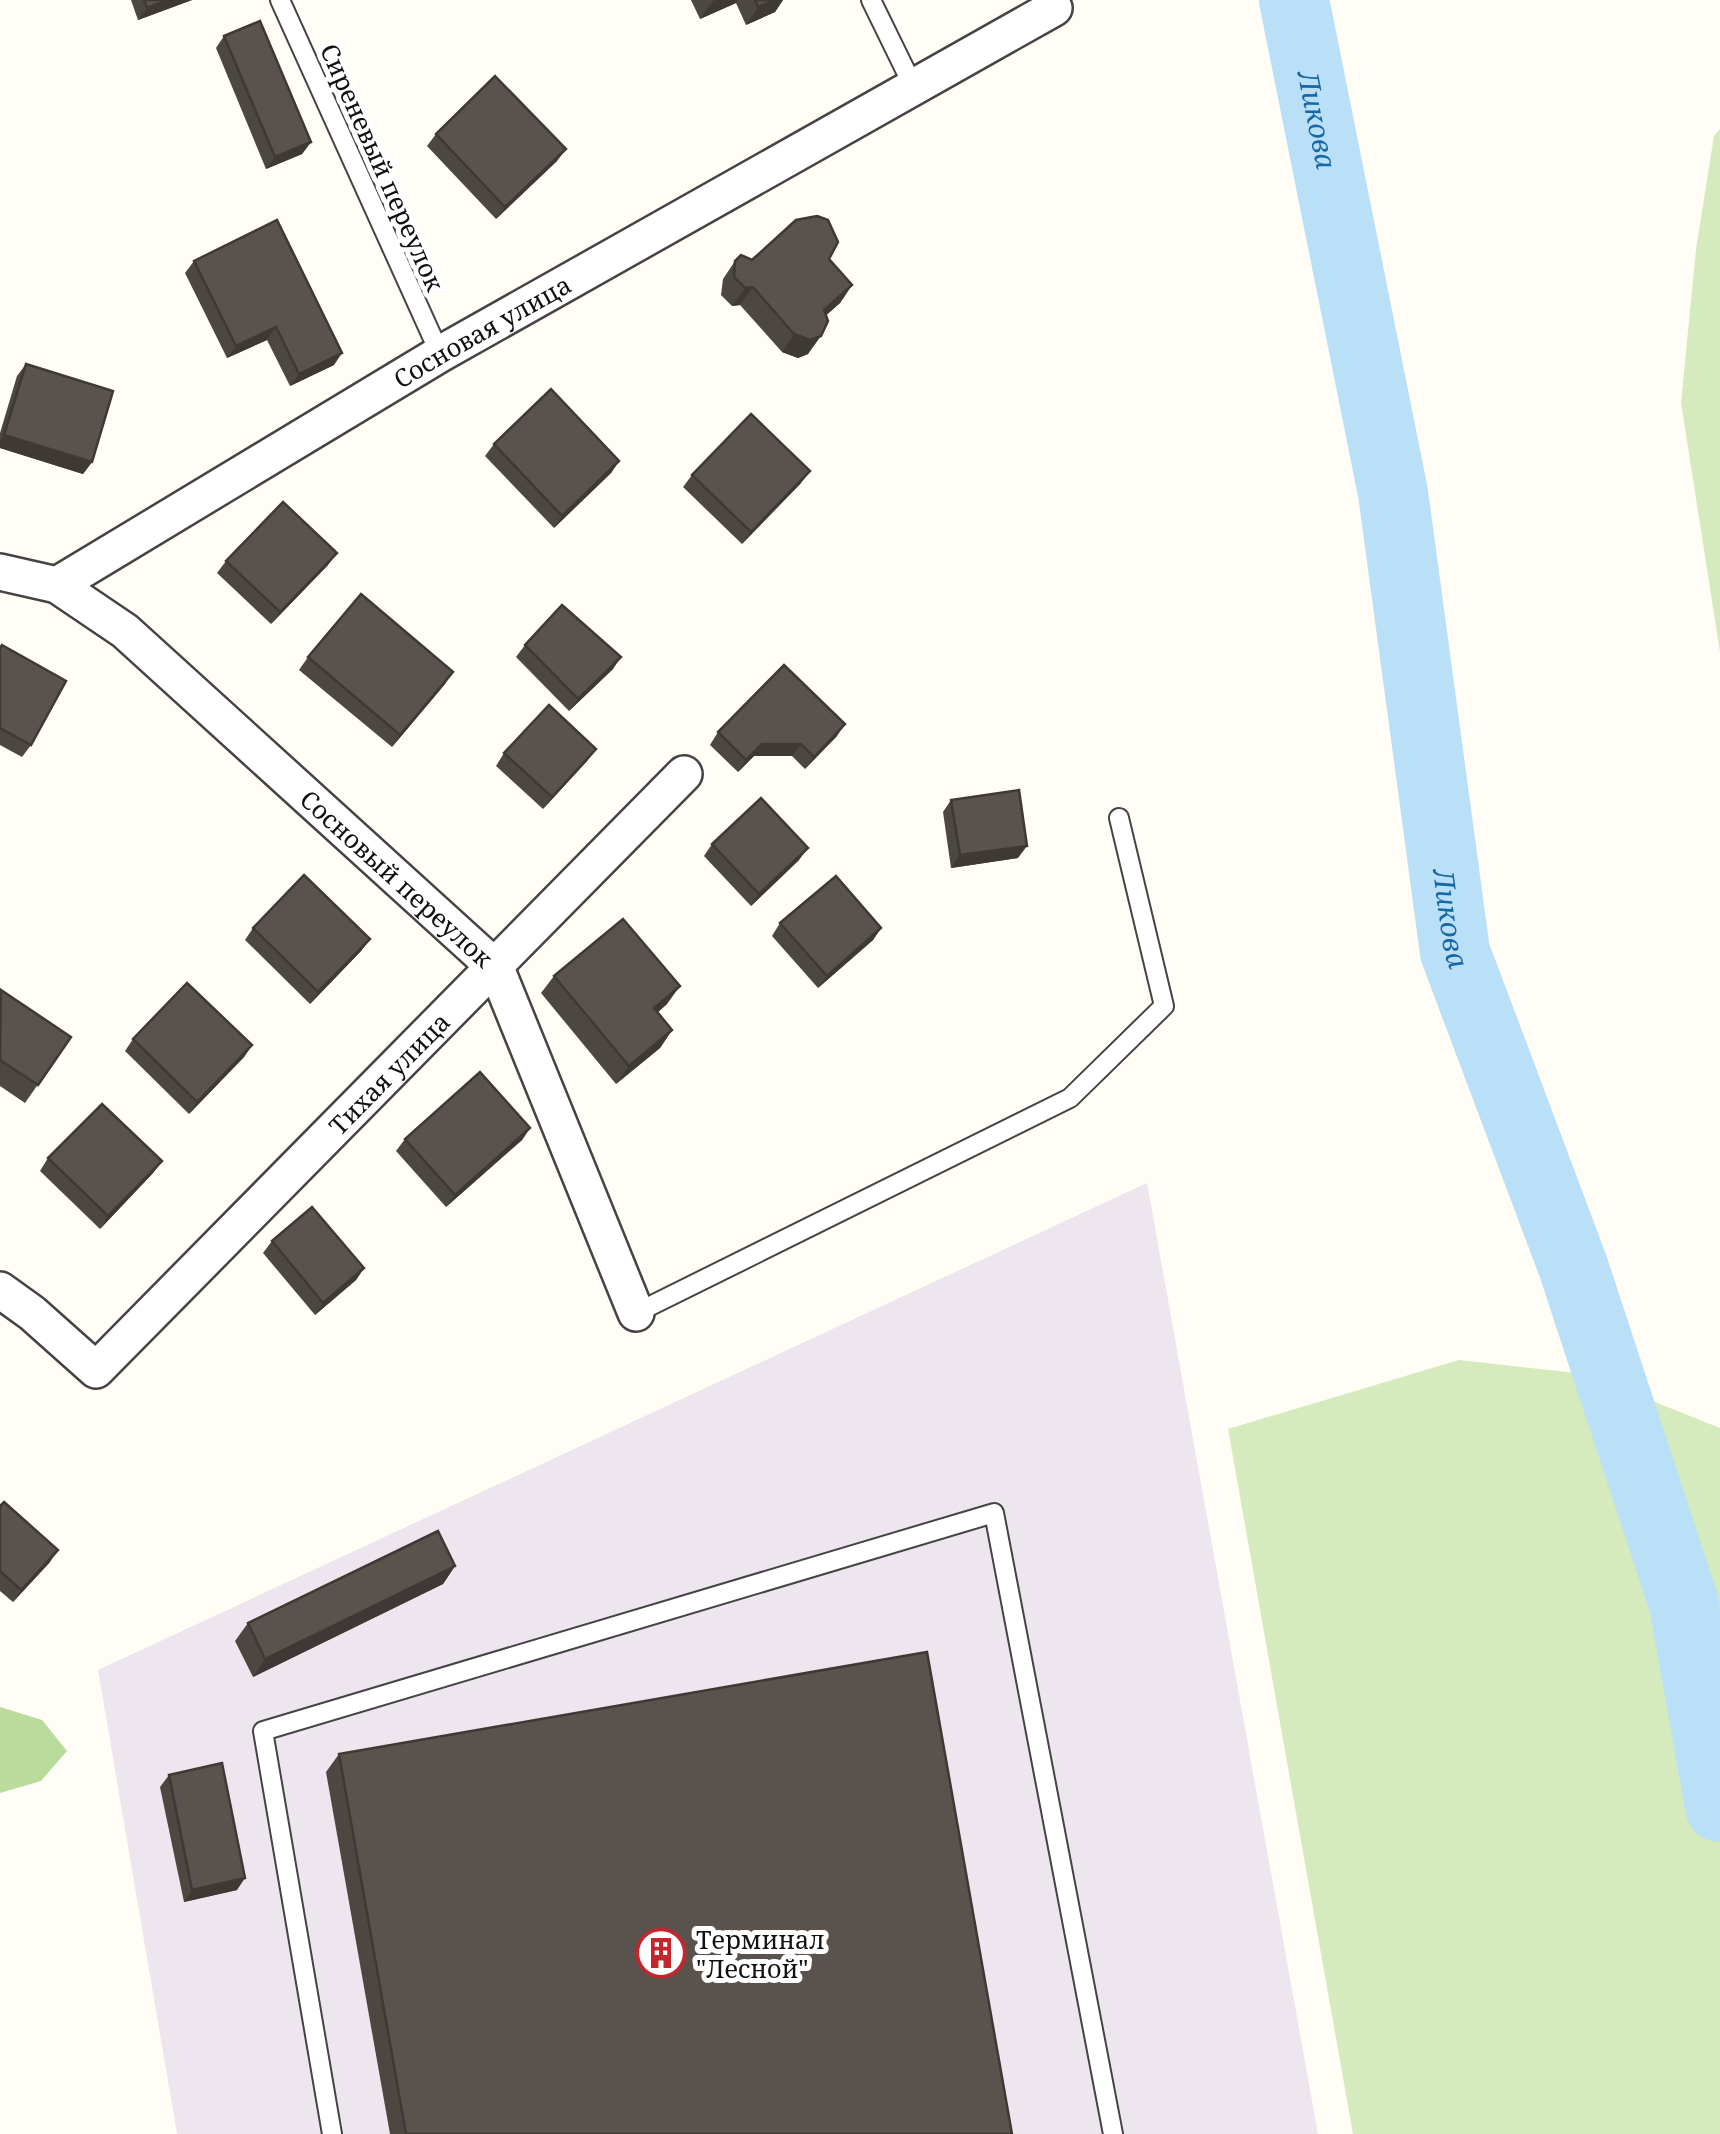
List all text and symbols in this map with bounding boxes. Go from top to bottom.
street label: Сиреневый переулок [313,38,453,296]
water label: Ликова [1289,65,1346,172]
street label: Сосновая улица [387,267,577,395]
street label: Сосновый переулок [293,782,501,975]
water label: Ликова [1425,864,1478,974]
street label: Тихая улица [321,1005,457,1142]
place label: Терминал "Лесной" [696,1922,825,1985]
building icon: Терминал "Лесной" [635,1927,687,1979]

